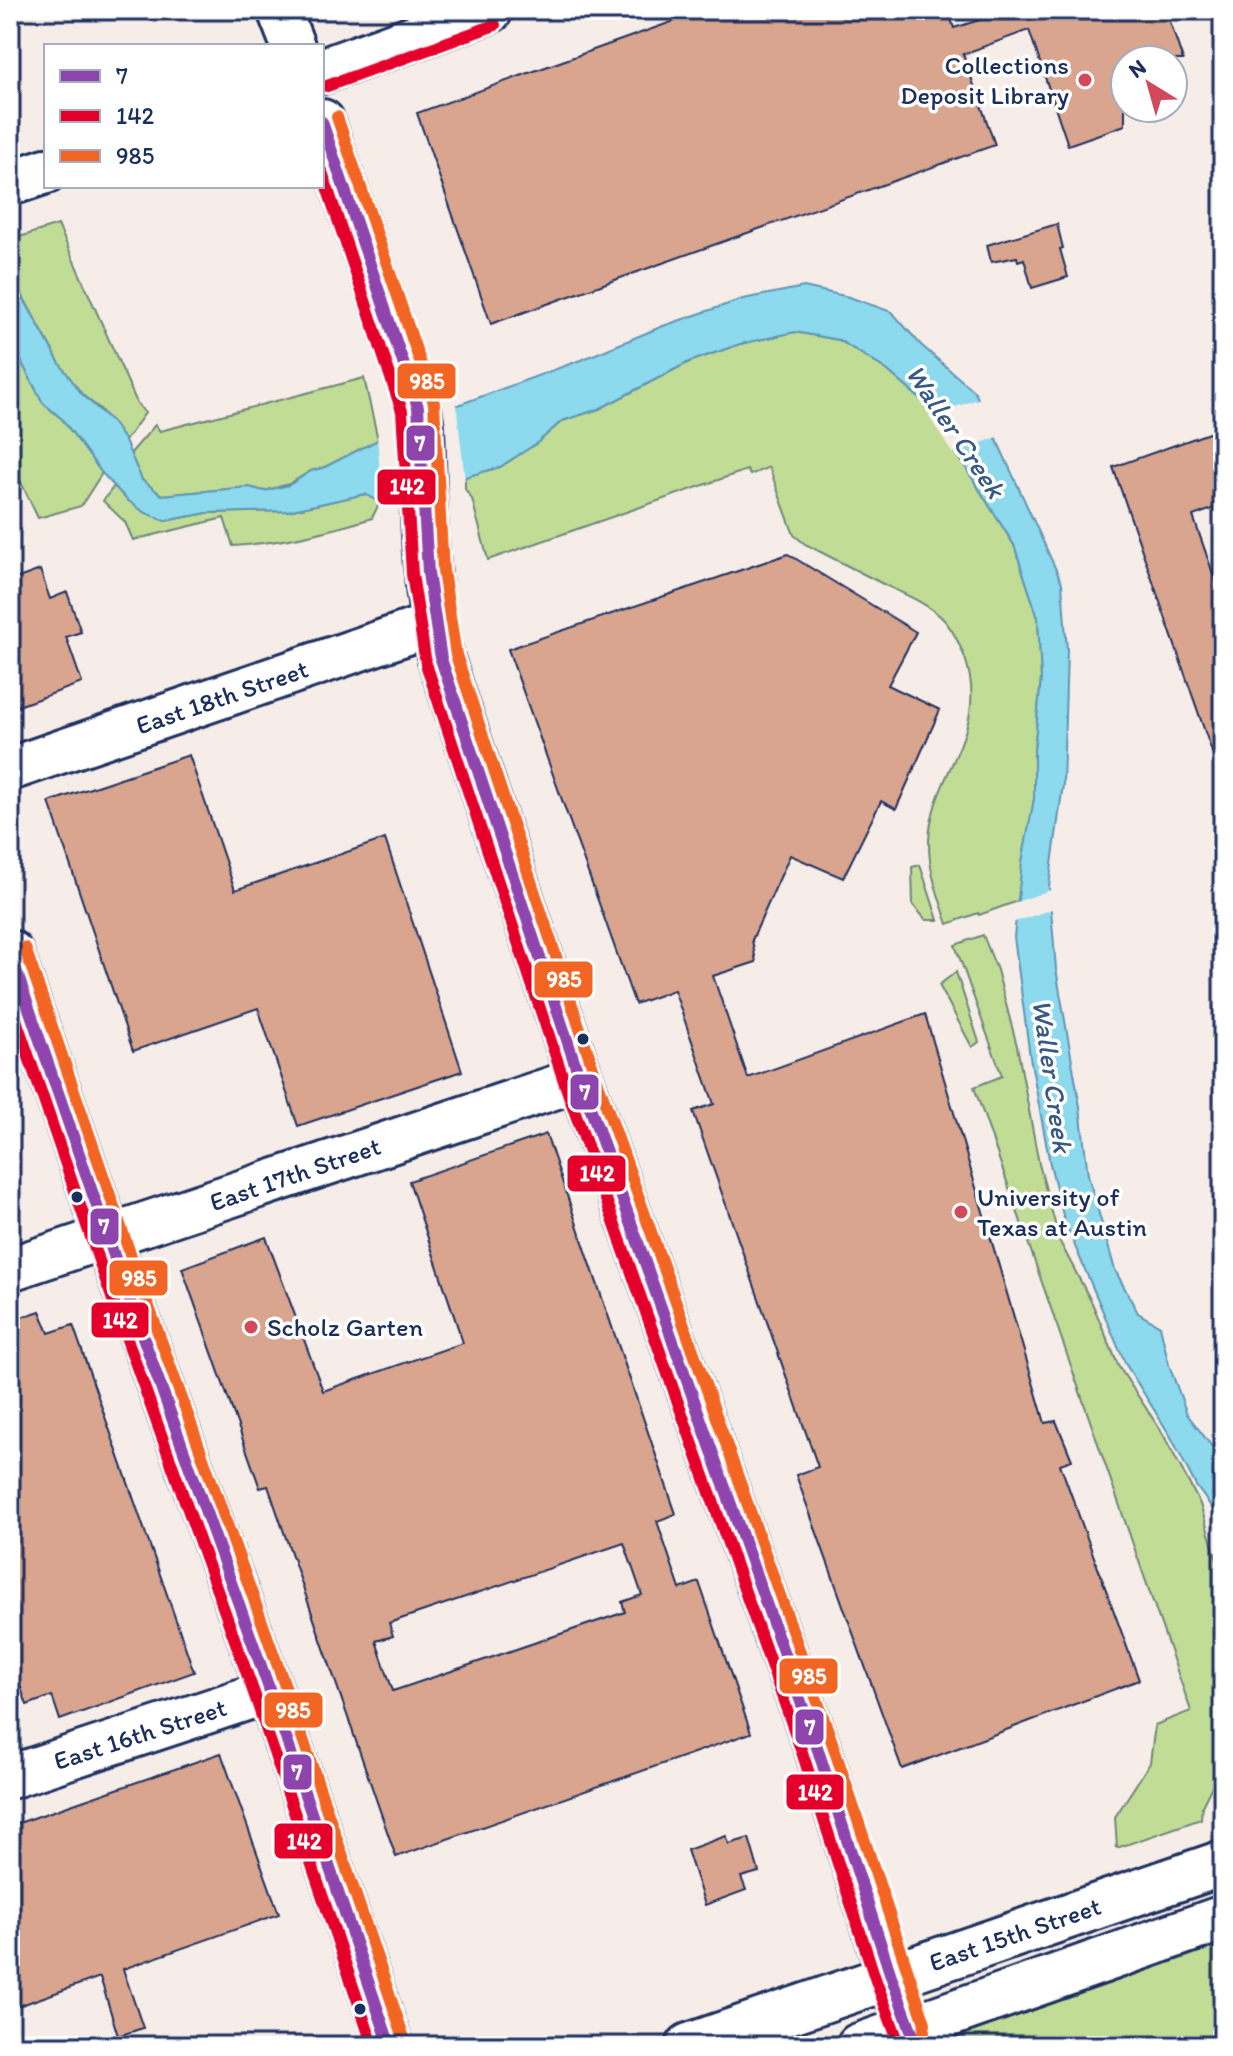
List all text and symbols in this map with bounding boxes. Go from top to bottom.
legend [44,44,324,188]
north arrow [1109,44,1189,124]
place label: Collections Deposit Library [900,49,1069,111]
text: N [1123,53,1151,84]
text: 7 [116,61,128,90]
marker: Collections Deposit Library [1076,71,1094,89]
text: 142 [116,101,155,130]
text: 985 [116,141,154,170]
water label: Waller Creek [899,358,1014,506]
line badge: 985 [396,362,457,400]
text: 985 [409,368,445,395]
line badge: 7 [405,424,436,462]
text: 7 [414,430,426,457]
line badge: 142 [376,468,437,506]
text: 142 [389,473,425,500]
street label: East 18th Street [132,652,313,741]
line badge: 985 [533,960,594,999]
text: 985 [546,966,582,993]
water label: Waller Creek [1025,997,1081,1156]
unlabelled marker [575,1031,591,1047]
line badge: 7 [569,1073,600,1111]
text: 7 [579,1079,591,1106]
street label: East 17th Street [205,1130,385,1218]
line badge: 142 [566,1154,627,1193]
text: 142 [579,1160,615,1187]
place label: University of Texas at Austin [977,1181,1147,1243]
unlabelled marker [69,1189,85,1205]
marker: University of Texas at Austin [952,1203,970,1221]
line badge: 7 [89,1207,120,1246]
text: 7 [98,1213,110,1240]
line badge: 985 [108,1259,169,1297]
text: 985 [121,1265,157,1292]
line badge: 142 [90,1301,150,1339]
text: 142 [102,1307,138,1334]
place label: Scholz Garten [267,1311,424,1343]
marker: Scholz Garten [242,1318,260,1336]
line badge: 985 [778,1657,839,1695]
text: 985 [791,1663,827,1690]
street label: East 16th Street [50,1691,231,1777]
line badge: 985 [263,1691,324,1729]
text: 985 [275,1697,311,1724]
line badge: 7 [794,1708,825,1746]
text: 7 [804,1714,816,1741]
line badge: 7 [282,1753,313,1791]
text: 7 [291,1759,303,1786]
line badge: 142 [785,1773,845,1811]
text: 142 [797,1779,833,1806]
line badge: 142 [273,1822,334,1860]
text: 142 [286,1828,322,1855]
street label: East 15th Street [925,1890,1105,1978]
unlabelled marker [352,2001,368,2017]

